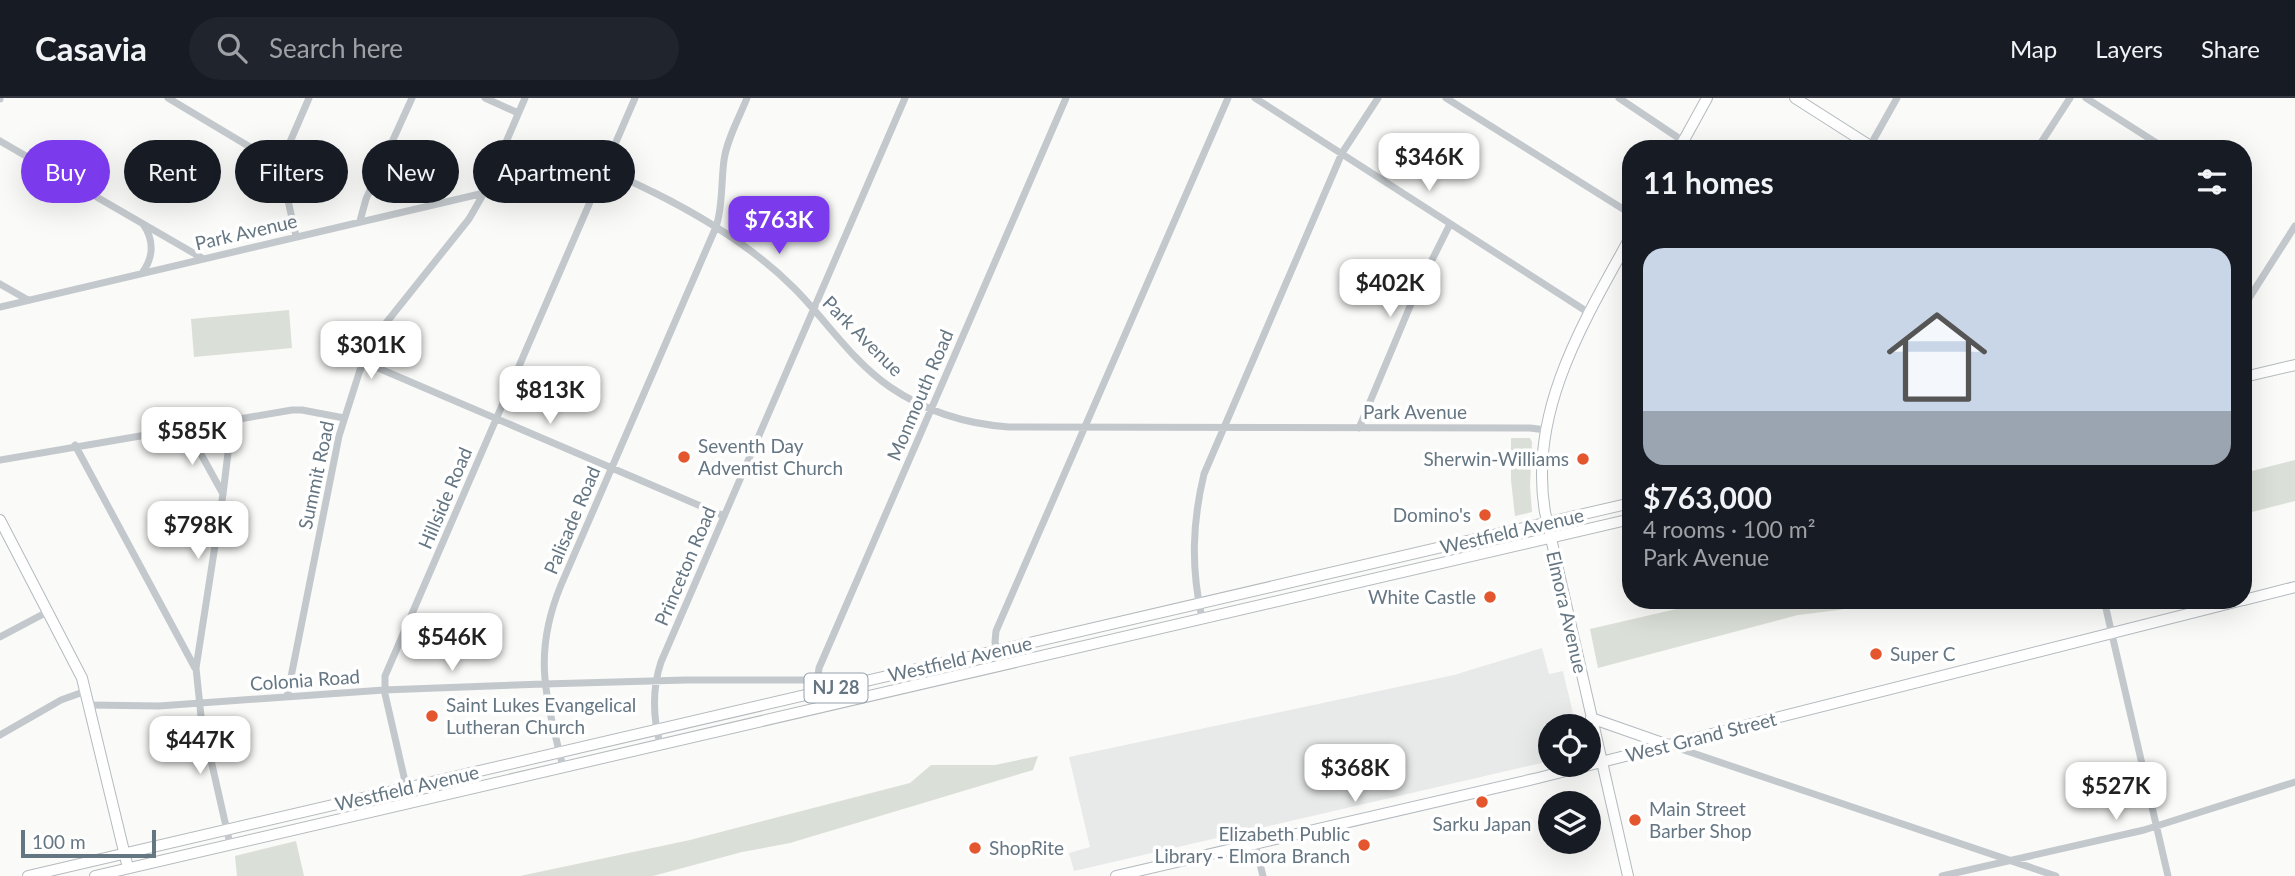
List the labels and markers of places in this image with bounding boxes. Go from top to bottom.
pin: $346K [1380,134,1478,193]
pin: $763K [730,197,828,256]
pin: $402K [1341,260,1439,319]
pin: $301K [322,322,420,381]
pin: $813K [501,366,599,426]
pin: $585K [143,408,241,467]
place label: Seventh Day Adventist Church [698,434,843,479]
place label: Sherwin-Williams [1423,447,1569,470]
marker: Seventh Day Adventist Church [676,449,692,465]
marker: Sherwin-Williams [1575,451,1591,467]
pin: $798K [149,502,247,561]
place label: Domino's [1393,503,1471,526]
marker: Domino's [1477,507,1493,523]
place label: White Castle [1368,585,1476,608]
marker: White Castle [1482,589,1498,605]
pin: $546K [403,614,501,673]
place label: Super C [1890,642,1956,665]
marker: Super C [1868,646,1884,662]
place label: Saint Lukes Evangelical Lutheran Church [446,693,636,738]
marker: Saint Lukes Evangelical Lutheran Church [424,708,440,724]
pin: $447K [151,716,249,776]
pin: $368K [1306,744,1404,804]
pin: $527K [2067,762,2165,822]
marker: Sarku Japan [1474,794,1490,810]
place label: Main Street Barber Shop [1649,797,1752,842]
place label: Sarku Japan [1433,812,1531,835]
marker: Main Street Barber Shop [1627,812,1643,828]
place label: Elizabeth Public Library - Elmora Branch [1154,822,1350,867]
place label: ShopRite [989,836,1064,859]
marker: Elizabeth Public Library - Elmora Branch [1356,837,1372,853]
marker: ShopRite [967,840,983,856]

